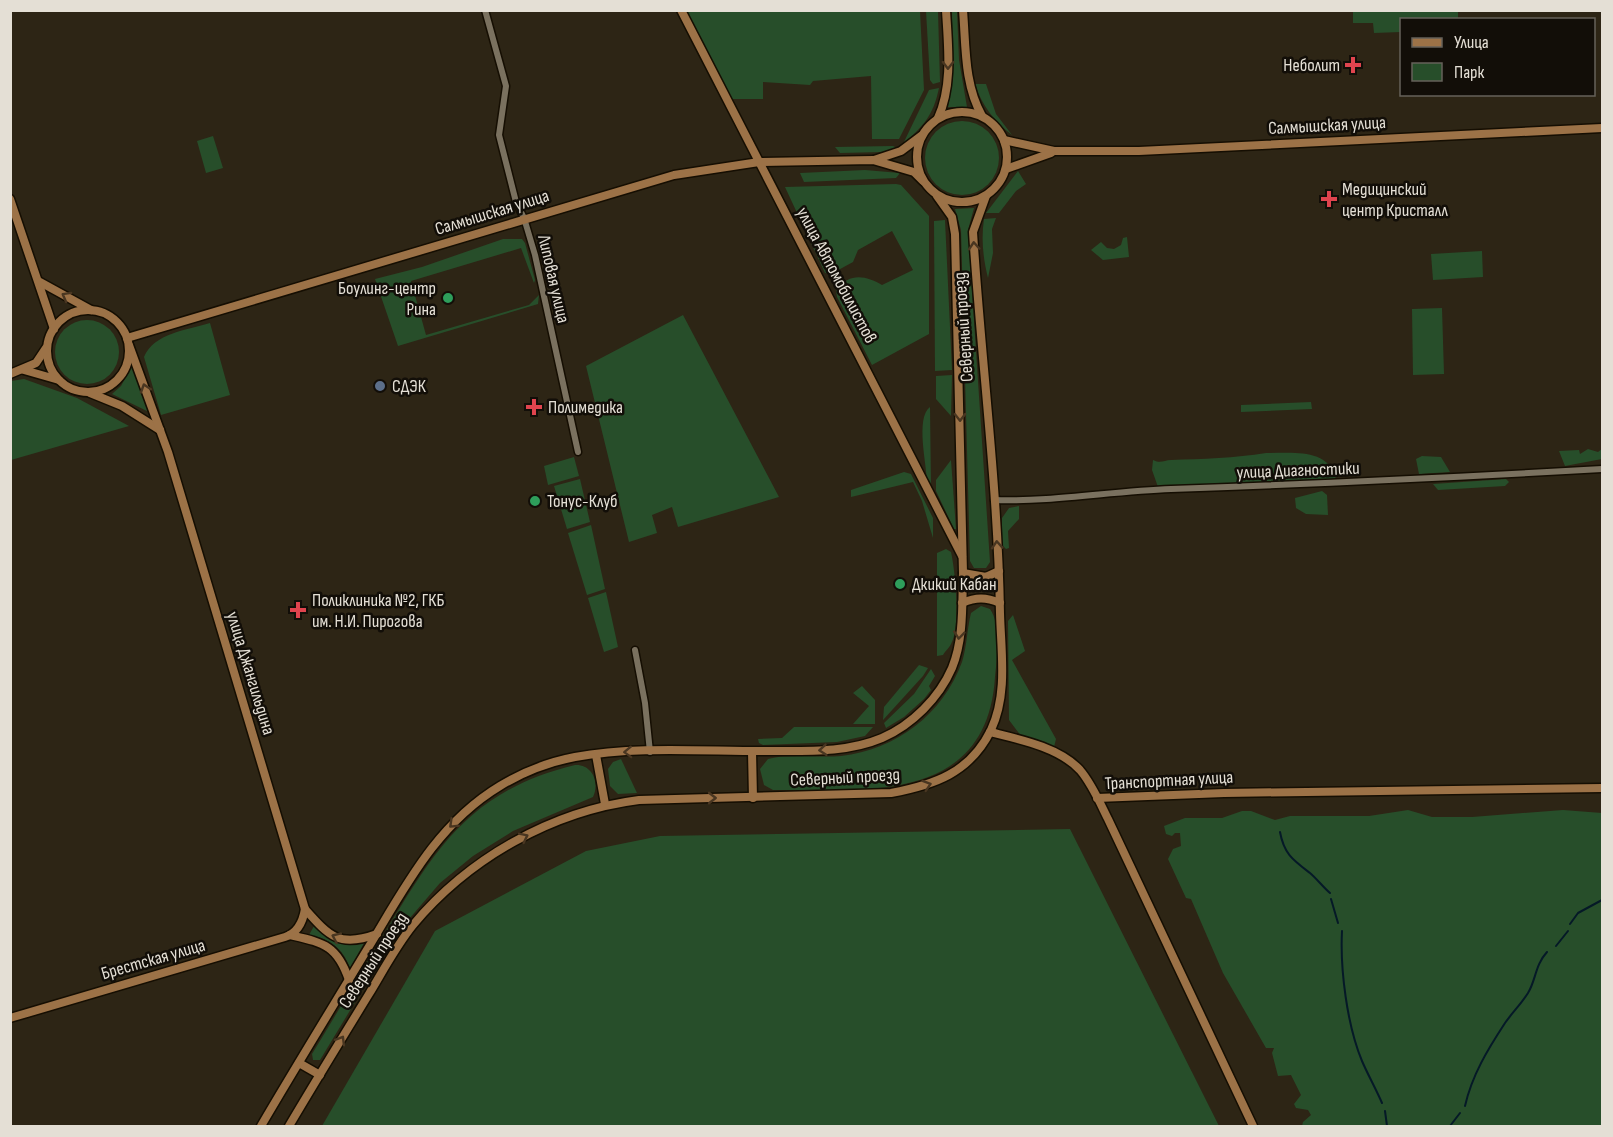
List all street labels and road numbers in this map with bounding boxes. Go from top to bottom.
street label: Салмышская улица [1268,112,1387,139]
street label: Салмышская улица [433,185,552,240]
street label: улица Автомобилистов [792,204,881,347]
street label: Липовая улица [533,232,574,325]
street label: Северный проезд [949,271,978,383]
street label: улица Диагностики [1236,458,1360,483]
street label: улица Джангильдина [222,609,279,737]
street label: Северный проезд [790,764,900,791]
street label: Транспортная улица [1104,767,1234,794]
street label: Северный проезд [335,908,412,1012]
street label: Брестская улица [99,935,208,984]

